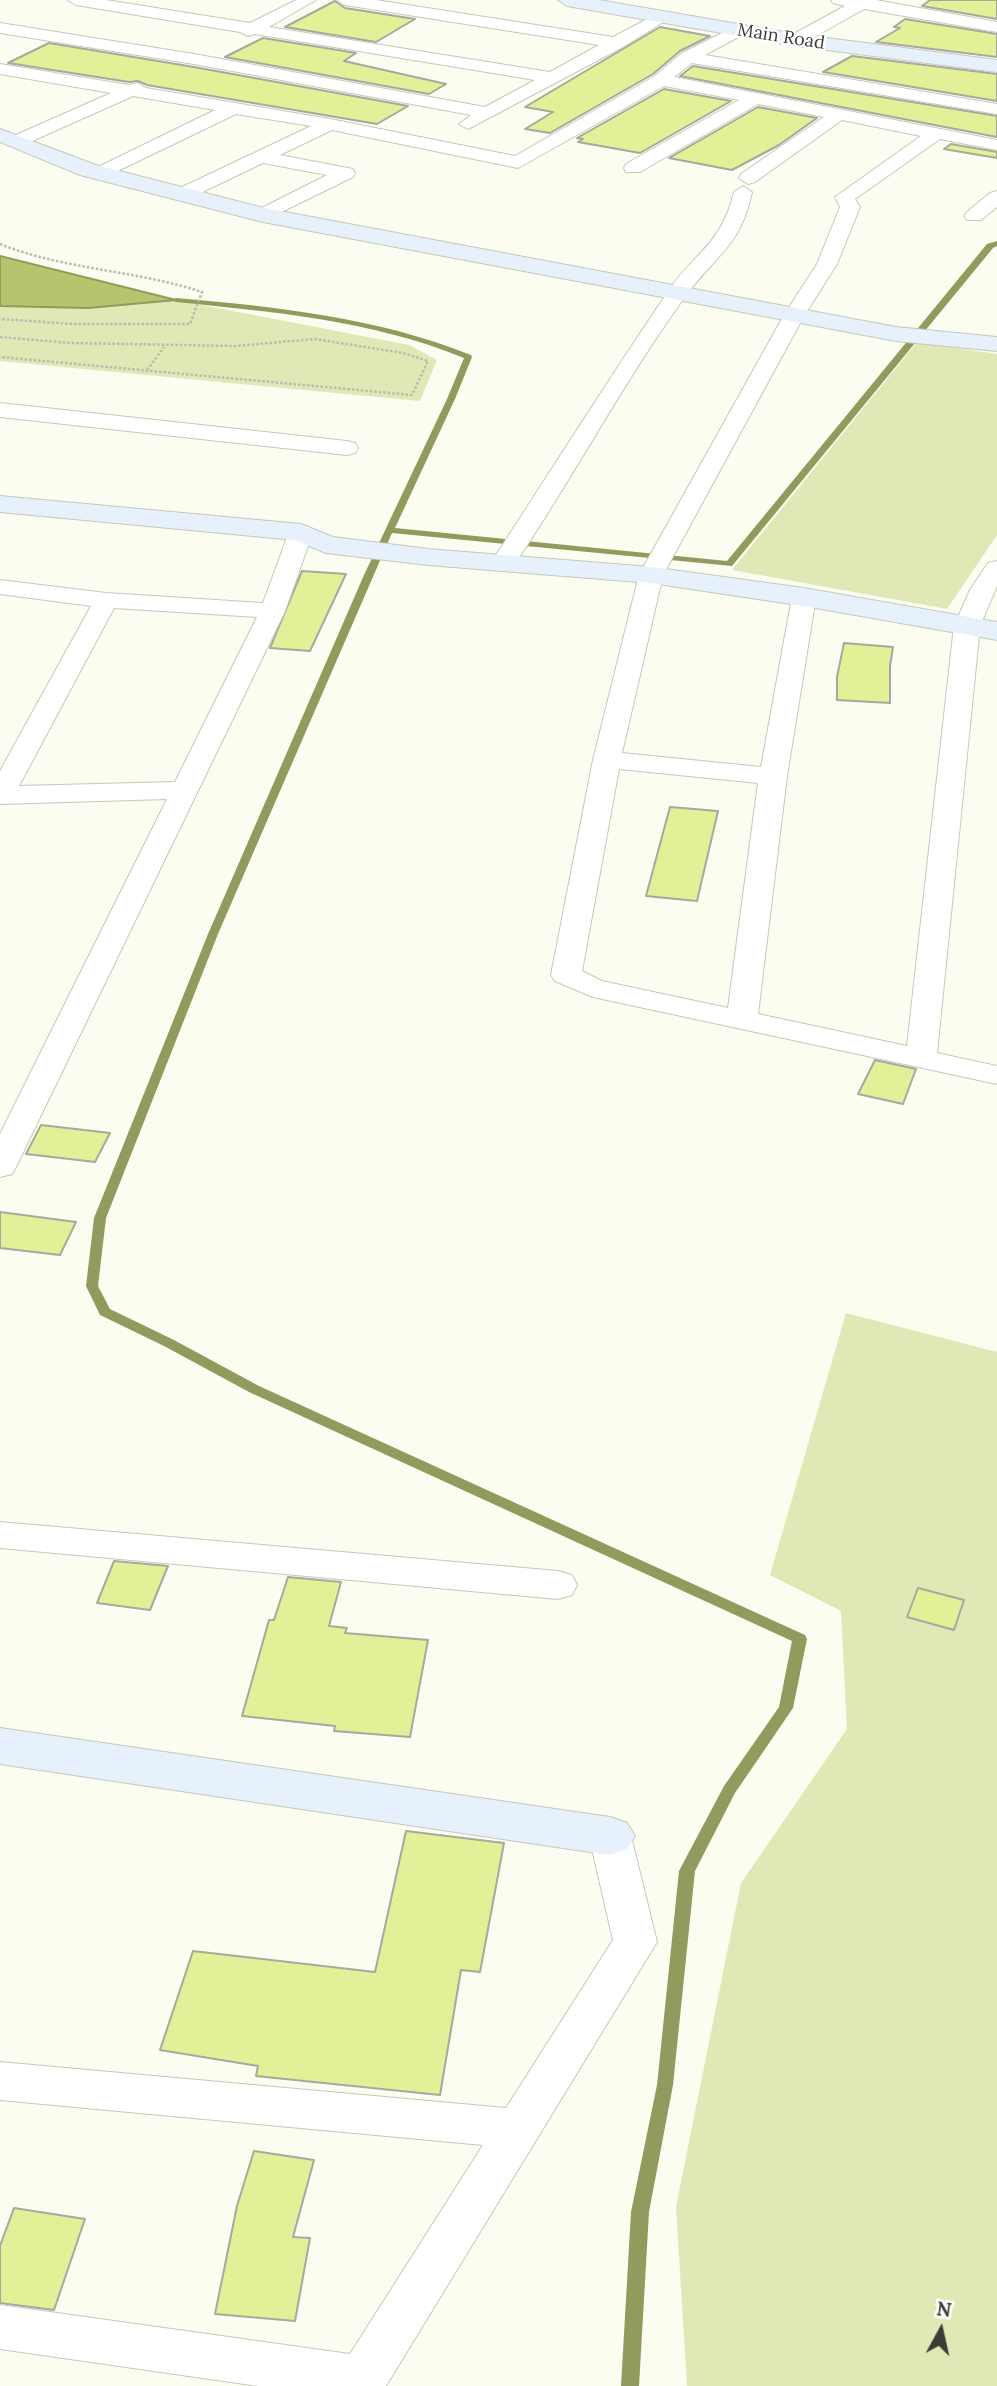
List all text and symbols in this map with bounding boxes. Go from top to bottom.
street label: Main Road [736,19,826,55]
north arrow [906,2295,976,2365]
text: N [935,2296,953,2322]

